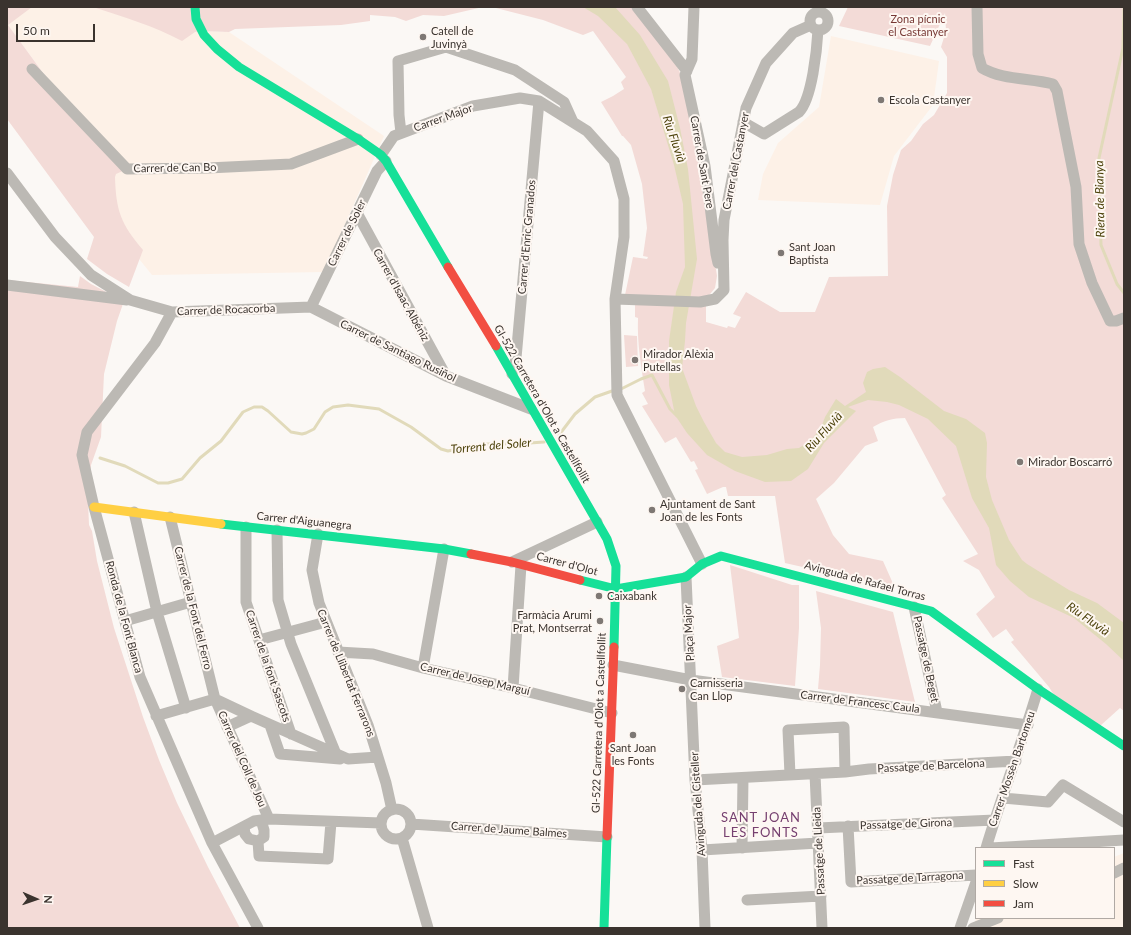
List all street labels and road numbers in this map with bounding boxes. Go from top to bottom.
street label: Carrer Major [412,101,474,135]
street label: Carrer del Castanyer [720,111,752,211]
street label: Carrer de Sant Pere [687,115,717,209]
street label: Carrer de Can Bo [133,161,217,175]
street label: Carrer d'Enric Granados [515,179,539,295]
street label: Carrer de Soler [325,197,369,269]
street label: Carrer d'Isaac Albéniz [370,246,432,344]
street label: Carrer de Rocacorba [177,302,275,318]
street label: Carrer de Santiago Rusiñol [338,317,458,385]
street label: GI-522 Carretera d'Olot a Castellfollit [491,323,593,485]
street label: Carrer d'Aiguanegra [256,509,352,533]
street label: Carrer de la Font del Ferro [171,545,215,671]
street label: Carrer d'Olot [535,549,599,579]
street label: Avinguda de Rafael Torras [803,558,927,604]
street label: Ronda de la Font Blanca [103,559,145,675]
street label: Plaça Major [681,604,697,662]
street label: Carrer de Llibertat Ferrarons [314,607,378,739]
street label: Carrer de la font Sascots [243,608,293,724]
street label: Passatge de Beget [910,615,942,703]
street label: GI-522 Carretera d'Olot a Castellfollit [589,633,609,813]
street label: Carrer de Josep Marguí [419,660,531,698]
street label: Carrer de Francesc Caula [800,688,920,716]
street label: Carrer del Coll de Jou [215,709,269,809]
street label: Carrer Mossèn Bartomeu [986,709,1038,829]
street label: Avinguda del Cisteller [688,751,708,857]
street label: Passatge de Barcelona [877,757,985,775]
street label: Passatge de Lleida [810,807,828,895]
street label: Passatge de Girona [860,816,952,832]
street label: Carrer de Jaume Balmes [450,819,568,841]
street label: Passatge de Tarragona [856,869,964,887]

